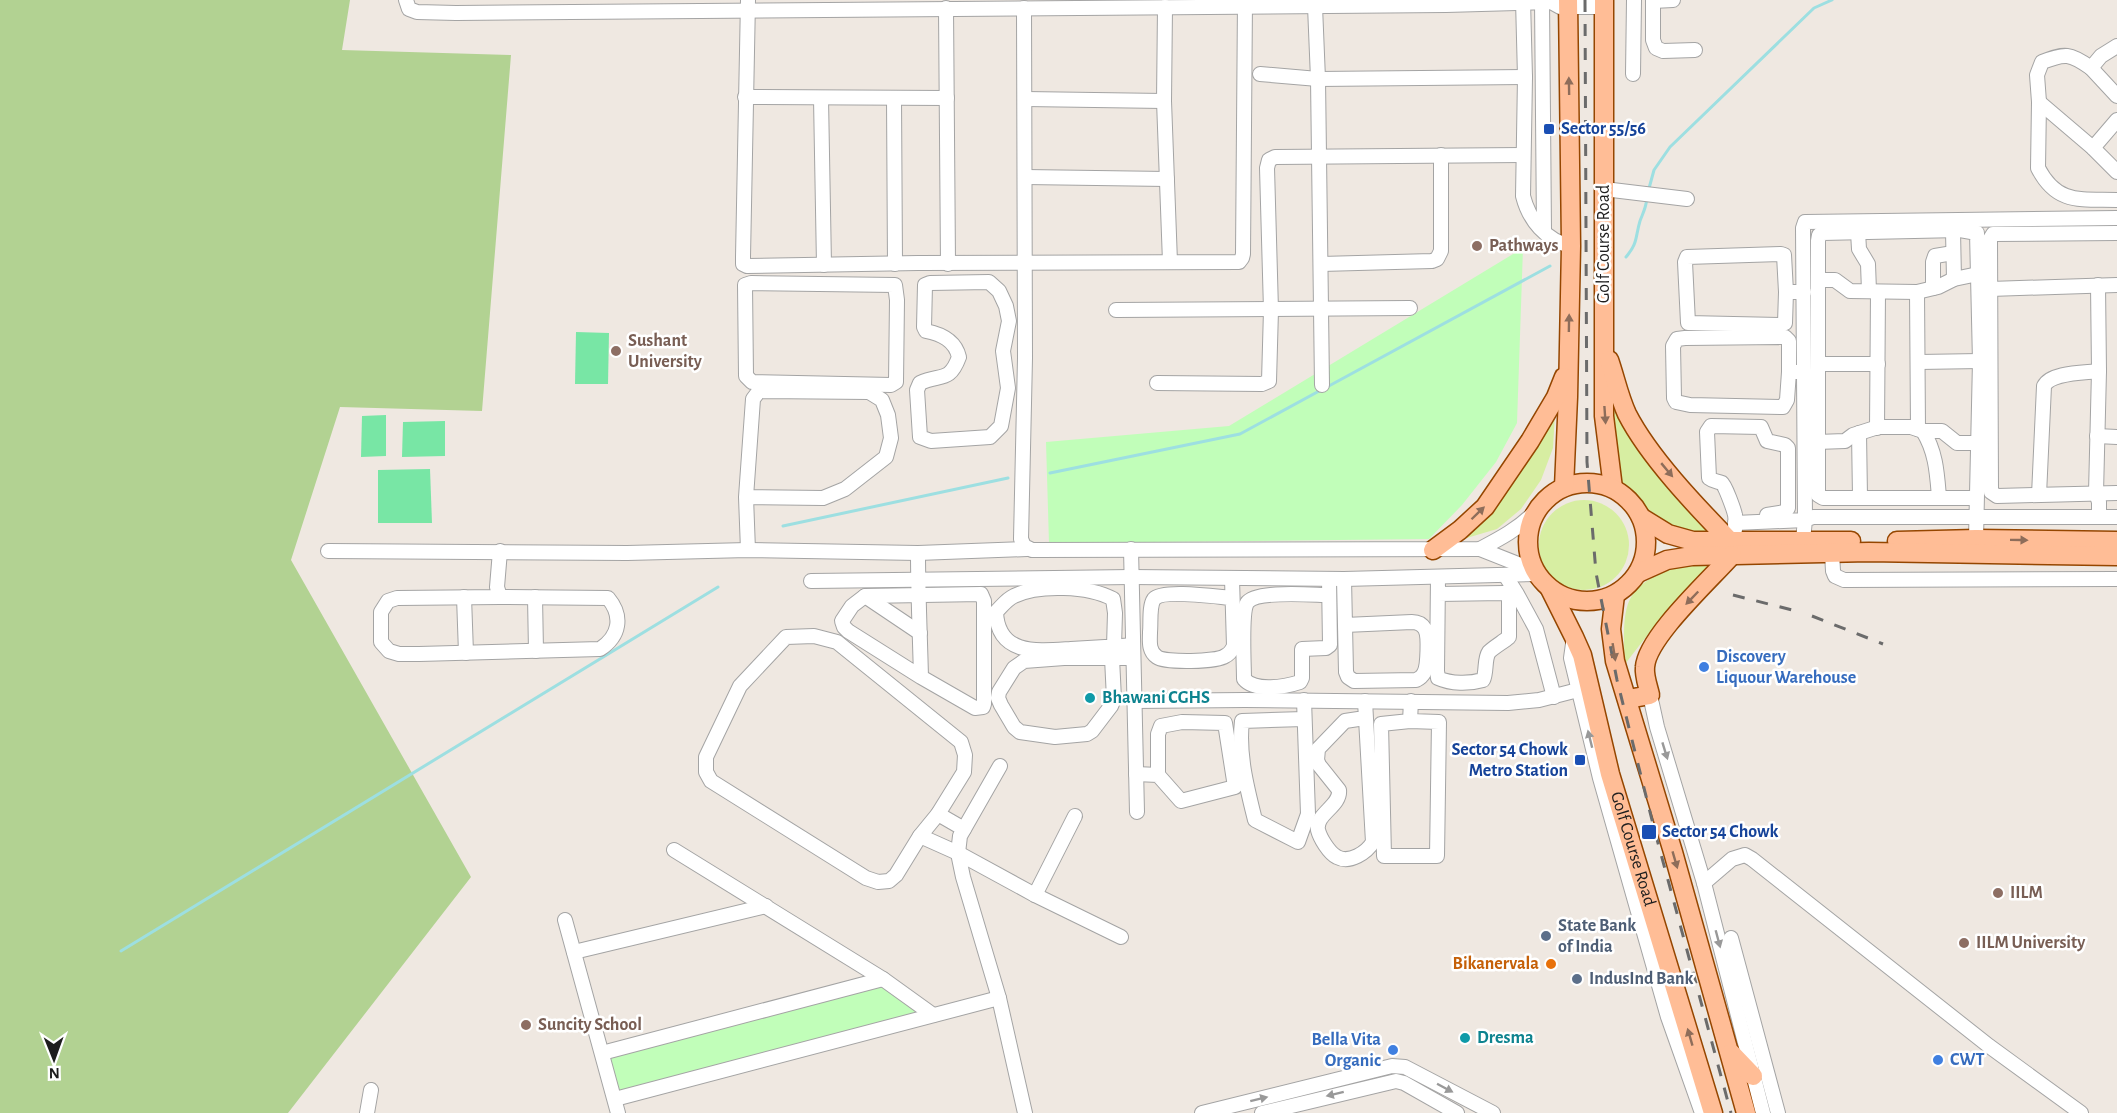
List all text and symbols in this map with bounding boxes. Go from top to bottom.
one-way arrow [1564,77,1574,96]
place label: Sector 55/56 [1561,120,1646,138]
marker: Sector 55/56 [1542,122,1556,136]
street label: Golf Course Road [1595,185,1613,303]
place label: Pathways [1489,237,1559,255]
marker: Pathways [1470,239,1484,253]
one-way arrow [1564,314,1574,333]
place label: Sushant University [628,332,703,371]
marker: Sushant University [609,344,623,358]
one-way arrow [1600,406,1609,425]
one-way arrow [1660,462,1673,477]
one-way arrow [1470,506,1485,520]
one-way arrow [2010,535,2029,545]
one-way arrow [1686,591,1700,605]
one-way arrow [1610,643,1619,662]
place label: Discovery Liquour Warehouse [1716,648,1856,687]
marker: Discovery Liquour Warehouse [1697,660,1711,674]
place label: Bhawani CGHS [1102,689,1210,707]
marker: Bhawani CGHS [1083,691,1097,705]
one-way arrow [1585,730,1595,748]
place label: Sector 54 Chowk Metro Station [1452,741,1568,780]
one-way arrow [1661,742,1670,760]
marker: Sector 54 Chowk Metro Station [1573,753,1587,767]
street label: Golf Course Road [1607,790,1659,908]
marker: Sector 54 Chowk [1640,823,1658,841]
place label: Sector 54 Chowk [1662,823,1779,841]
one-way arrow [1671,851,1680,869]
place label: IILM [2010,884,2043,902]
marker: IILM [1991,886,2005,900]
place label: State Bank of India [1558,917,1636,956]
marker: State Bank of India [1539,929,1553,943]
one-way arrow [1713,930,1723,948]
place label: IILM University [1976,934,2086,952]
marker: IILM University [1957,936,1971,950]
place label: Bikanervala [1452,955,1539,973]
marker: Bikanervala [1544,957,1558,971]
place label: IndusInd Bank [1589,970,1694,988]
marker: IndusInd Bank [1570,972,1584,986]
place label: Suncity School [538,1016,642,1034]
marker: Suncity School [519,1018,533,1032]
one-way arrow [1685,1028,1695,1046]
north arrow [24,1029,84,1089]
place label: Dresma [1477,1029,1534,1047]
place label: Bella Vita Organic [1311,1031,1381,1070]
marker: Dresma [1458,1031,1472,1045]
marker: Bella Vita Organic [1386,1043,1400,1057]
place label: CWT [1950,1051,1985,1069]
marker: CWT [1931,1053,1945,1067]
text: N [49,1065,60,1081]
one-way arrow [1437,1083,1454,1093]
one-way arrow [1326,1090,1344,1100]
one-way arrow [1250,1093,1268,1103]

